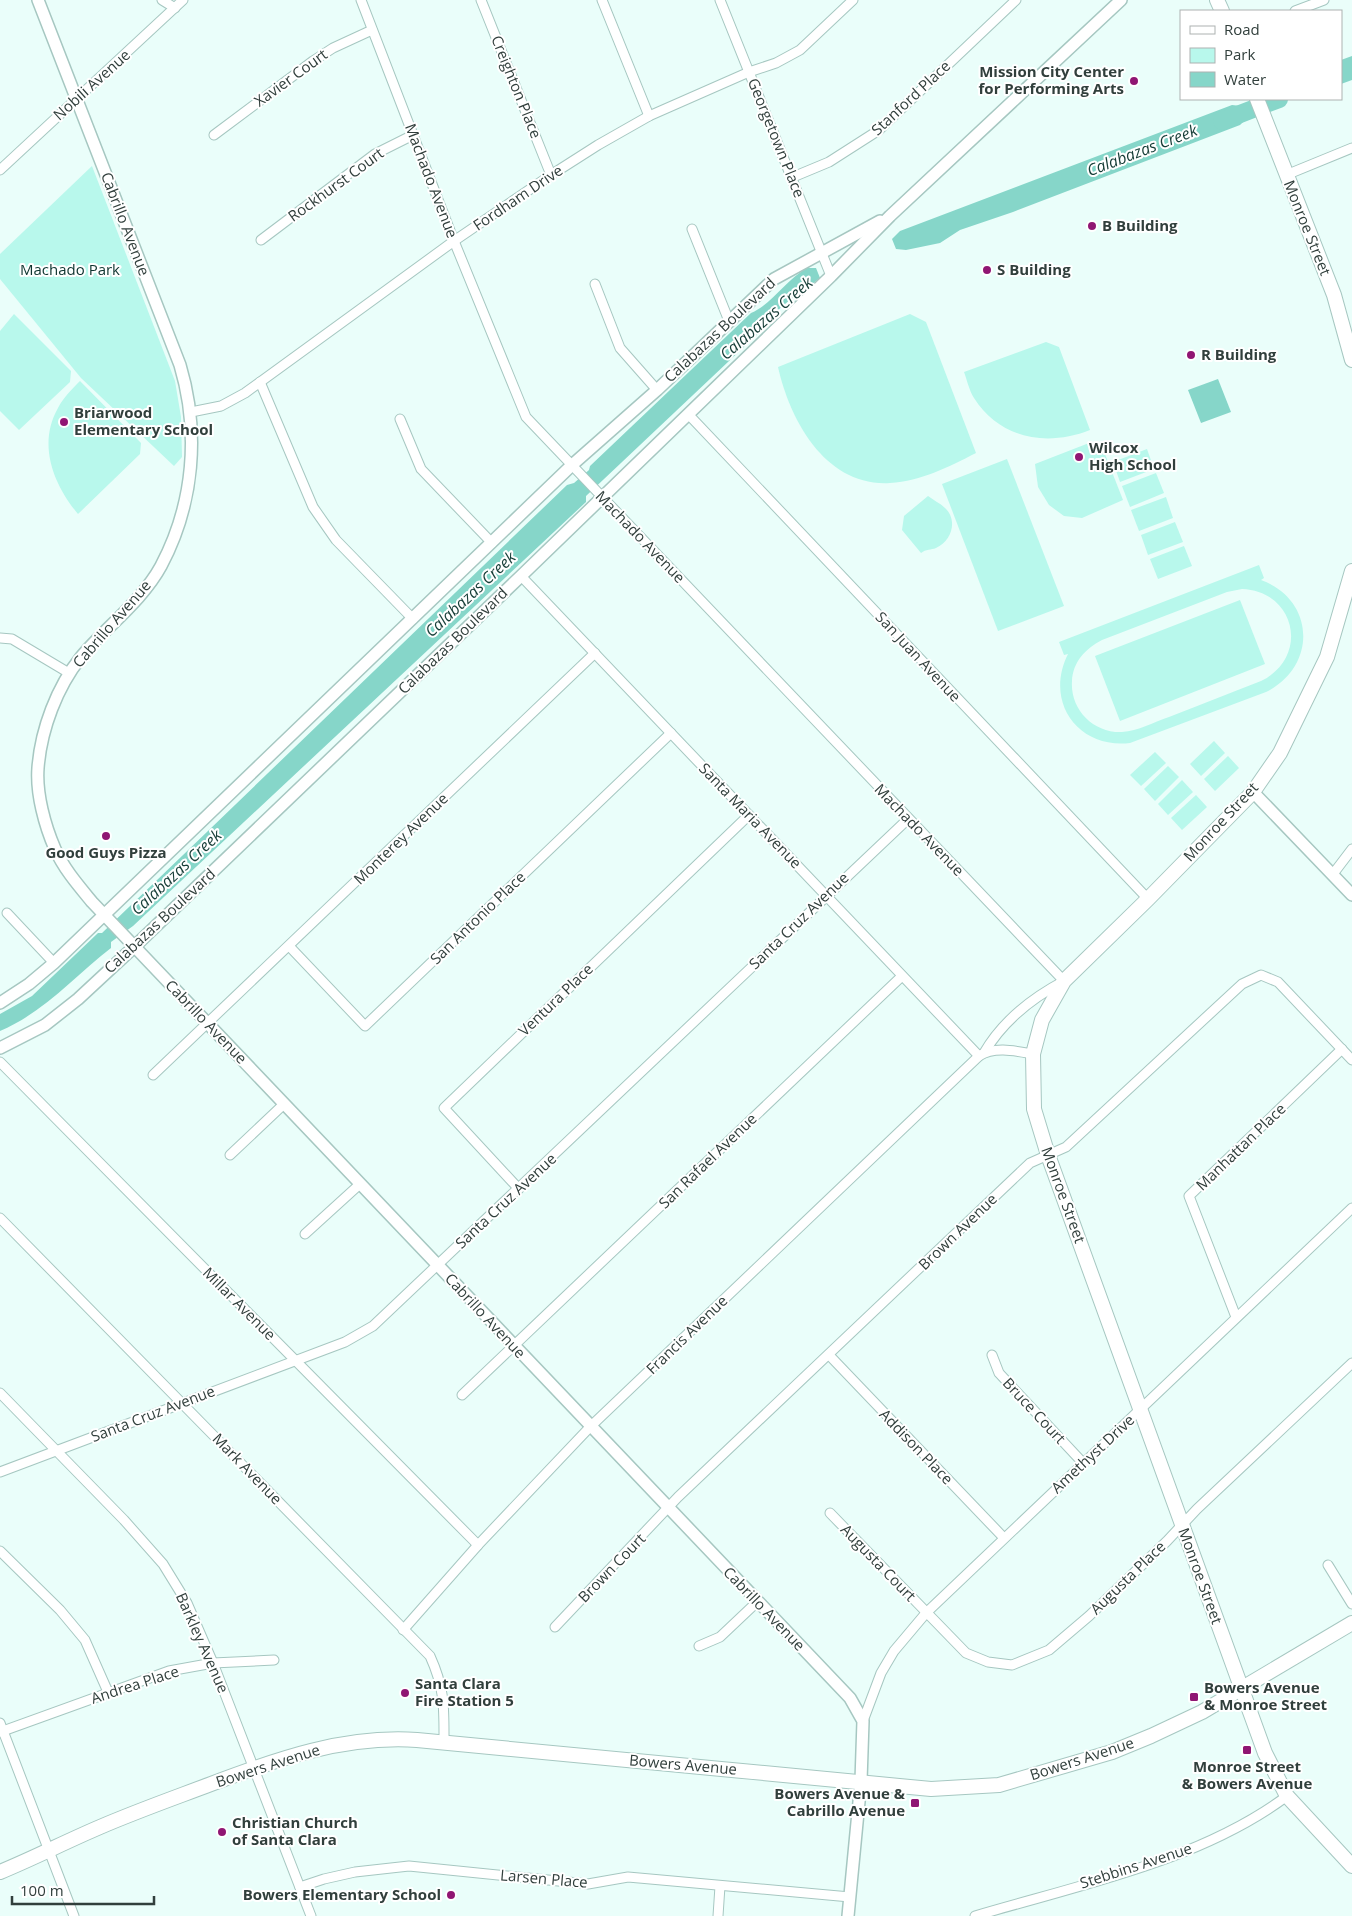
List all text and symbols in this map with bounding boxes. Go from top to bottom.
legend [1180,10,1342,100]
text: Road [1224,19,1260,39]
street label: Creighton Place [487,32,547,141]
street label: Nobili Avenue [49,44,134,124]
street label: Xavier Court [250,44,331,111]
text: Park [1224,44,1255,64]
street label: Stanford Place [867,55,954,139]
place label: Mission City Center for Performing Arts [979,61,1124,98]
text: Water [1224,69,1266,89]
street label: Georgetown Place [744,75,810,200]
marker: Mission City Center for Performing Arts [1128,75,1140,87]
water label: Calabazas Creek [1084,118,1201,181]
street label: Machado Avenue [401,121,463,241]
street label: Rockhurst Court [284,143,387,226]
street label: Fordham Drive [469,160,566,235]
street label: Cabrillo Avenue [97,169,155,278]
street label: Monroe Street [1280,177,1336,278]
place label: B Building [1102,215,1178,235]
marker: B Building [1086,220,1098,232]
park label: Machado Park [20,259,120,279]
place label: S Building [997,259,1071,279]
marker: S Building [981,264,993,276]
water label: Calabazas Creek [715,271,818,365]
street label: Calabazas Boulevard [659,272,779,386]
place label: R Building [1201,344,1277,364]
marker: R Building [1185,349,1197,361]
place label: Briarwood Elementary School [74,402,213,439]
marker: Briarwood Elementary School [58,416,70,428]
place label: Wilcox High School [1089,437,1176,474]
marker: Wilcox High School [1073,451,1085,463]
street label: Machado Avenue [592,486,690,587]
water label: Calabazas Creek [420,545,521,642]
street label: Cabrillo Avenue [68,575,155,671]
street label: Calabazas Boulevard [393,583,511,698]
street label: San Juan Avenue [872,607,966,706]
street label: Santa Maria Avenue [695,758,806,872]
street label: Monroe Street [1178,778,1262,865]
street label: Machado Avenue [871,779,969,880]
street label: Monterey Avenue [349,788,452,888]
water label: Calabazas Creek [126,823,227,920]
marker: Good Guys Pizza [100,830,112,842]
place label: Good Guys Pizza [45,842,167,862]
street label: Calabazas Boulevard [99,863,219,977]
street label: San Antonio Place [425,867,529,968]
street label: Santa Cruz Avenue [744,867,852,973]
street label: Ventura Place [514,959,597,1040]
street label: Cabrillo Avenue [161,975,252,1068]
street label: Manhattan Place [1191,1098,1289,1194]
street label: San Rafael Avenue [654,1108,761,1212]
street label: Monroe Street [1037,1144,1091,1246]
street label: Santa Cruz Avenue [450,1148,560,1252]
street label: Brown Avenue [914,1189,1001,1274]
street label: Millar Avenue [199,1262,281,1344]
street label: Cabrillo Avenue [441,1268,530,1362]
street label: Francis Avenue [641,1290,731,1378]
street label: Bruce Court [999,1373,1071,1448]
street label: Santa Cruz Avenue [88,1380,217,1446]
street label: Addison Place [876,1404,958,1488]
street label: Amethyst Drive [1046,1409,1138,1497]
street label: Mark Avenue [209,1428,287,1508]
street label: Augusta Court [837,1519,921,1605]
street label: Monroe Street [1174,1525,1228,1627]
street label: Brown Court [573,1528,649,1606]
street label: Augusta Place [1085,1536,1169,1618]
street label: Cabrillo Avenue [719,1562,810,1655]
street label: Barkley Avenue [172,1589,234,1696]
street label: Andrea Place [88,1660,181,1708]
place label: Santa Clara Fire Station 5 [415,1673,514,1710]
place label: Bowers Avenue & Monroe Street [1204,1677,1328,1714]
marker: Santa Clara Fire Station 5 [399,1687,411,1699]
marker: Bowers Avenue & Monroe Street [1188,1691,1200,1703]
street label: Bowers Avenue [1027,1732,1136,1784]
street label: Bowers Avenue [213,1739,322,1791]
marker: Monroe Street & Bowers Avenue [1241,1744,1253,1756]
street label: Bowers Avenue [628,1749,738,1779]
place label: Monroe Street & Bowers Avenue [1182,1756,1312,1793]
place label: Bowers Avenue & Cabrillo Avenue [774,1783,906,1820]
marker: Bowers Avenue & Cabrillo Avenue [909,1797,921,1809]
place label: Christian Church of Santa Clara [232,1812,358,1849]
marker: Christian Church of Santa Clara [216,1826,228,1838]
street label: Stebbins Avenue [1077,1838,1194,1893]
street label: Larsen Place [500,1864,589,1892]
scale bar [12,1874,155,1906]
text: 100 m [20,1880,64,1900]
place label: Bowers Elementary School [243,1884,441,1904]
marker: Bowers Elementary School [445,1889,457,1901]

